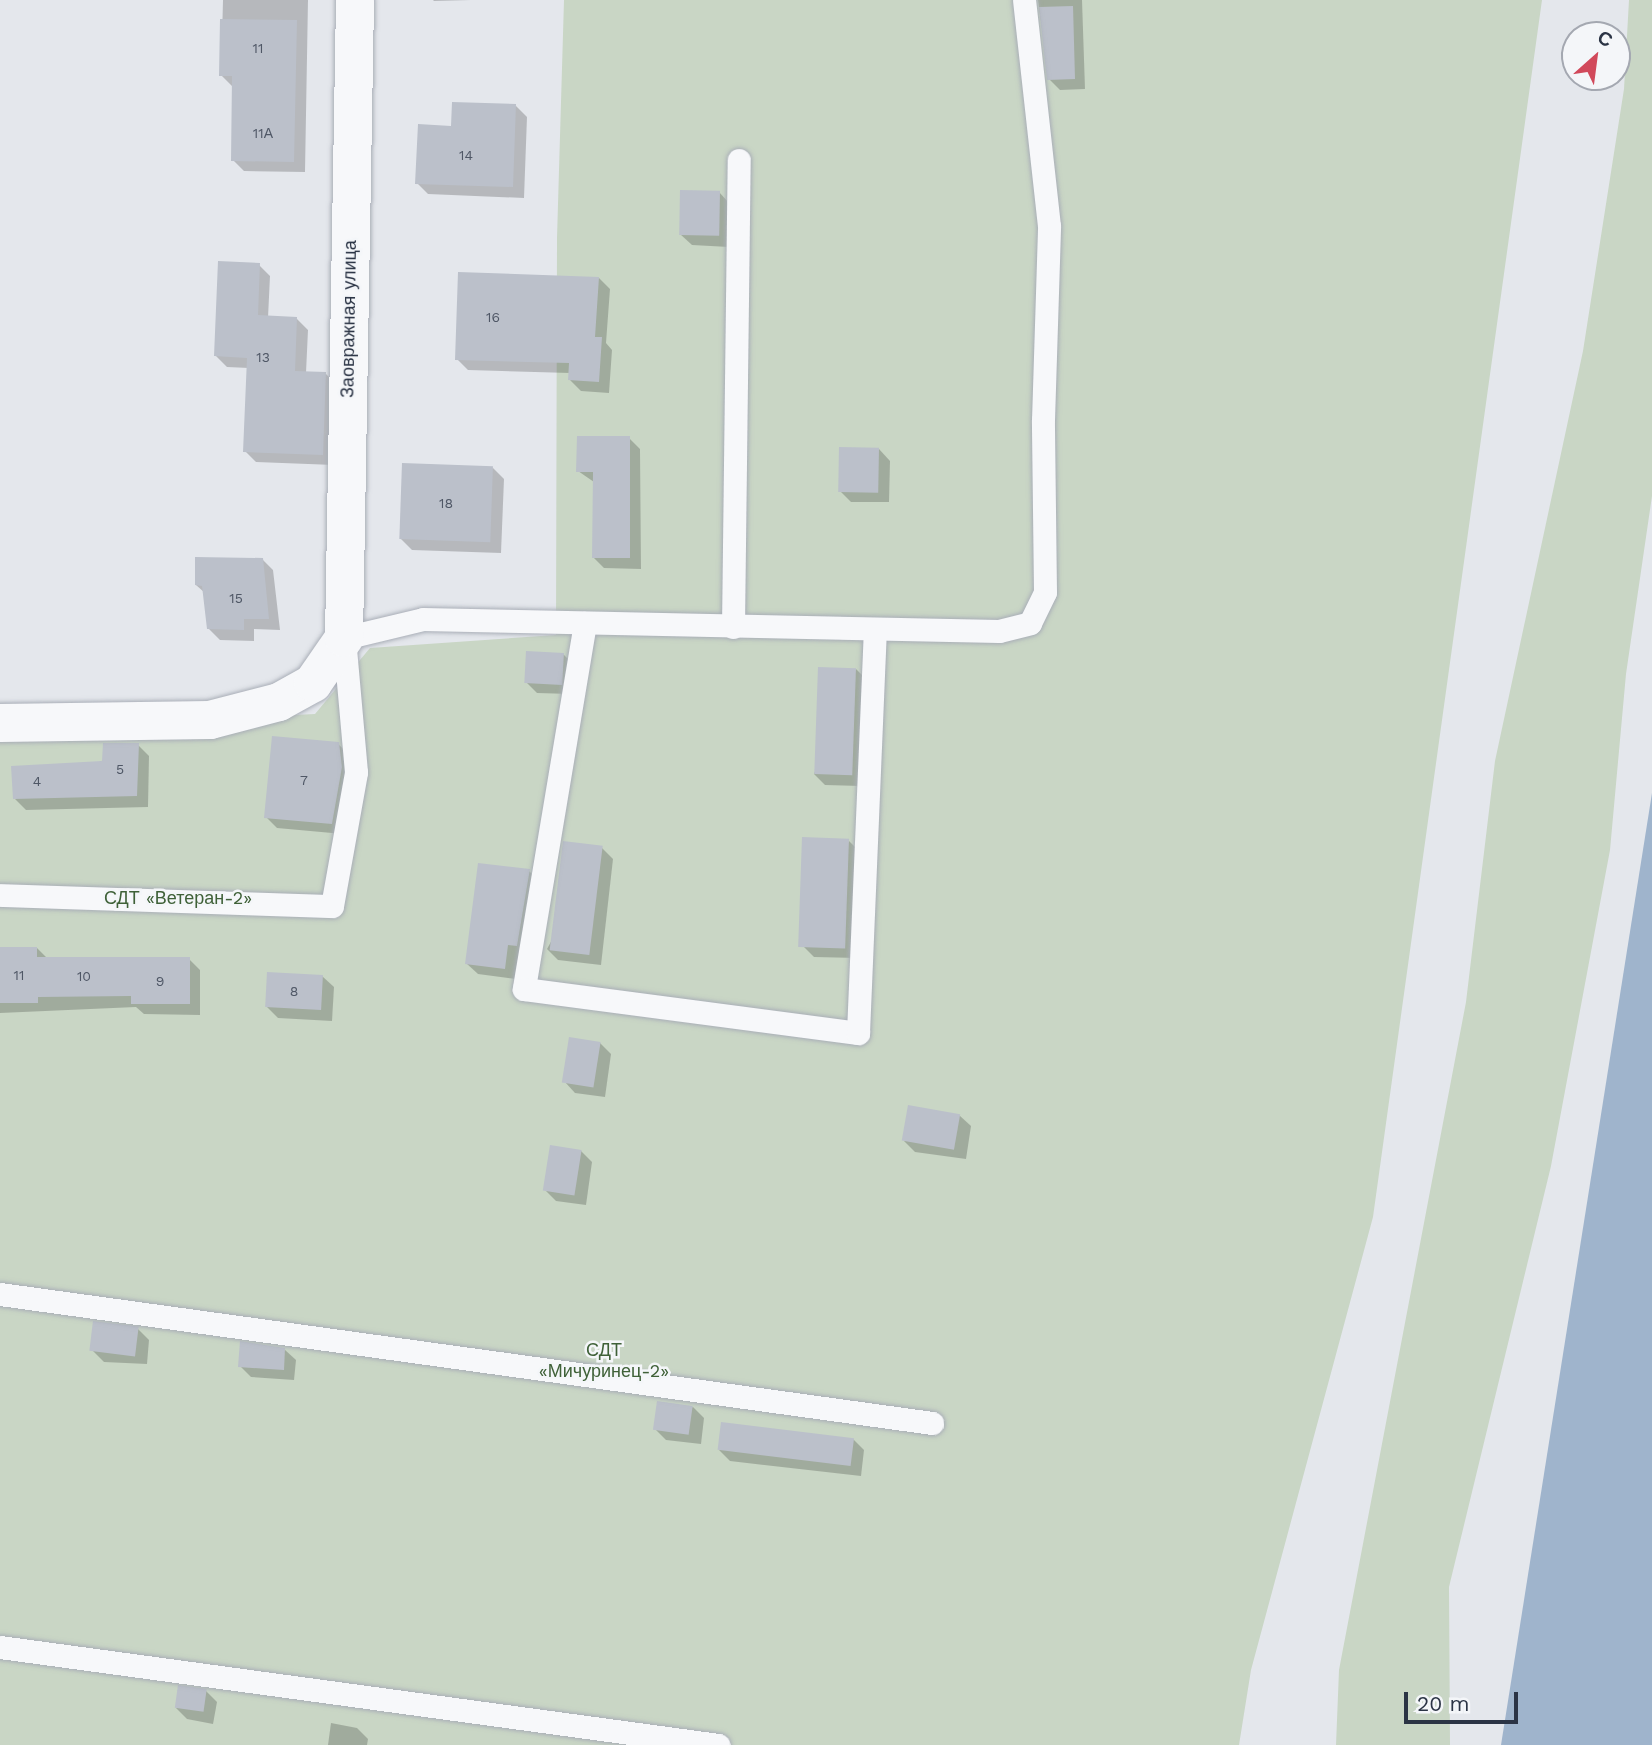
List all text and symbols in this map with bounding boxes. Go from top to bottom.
north arrow [1561,21,1631,91]
text: С [1594,25,1617,52]
house number: 11 [253,40,263,56]
house number: 11А [253,125,273,141]
house number: 14 [459,147,473,163]
street label: Заовражная улица [337,240,361,398]
house number: 16 [486,309,500,325]
house number: 13 [256,349,270,365]
house number: 18 [439,495,453,511]
house number: 15 [229,590,243,606]
house number: 5 [116,761,124,777]
house number: 7 [300,772,308,788]
house number: 4 [33,773,41,789]
park label: СДТ «Ветеран-2» [104,887,252,909]
house number: 11 [14,967,24,983]
house number: 10 [77,968,91,984]
house number: 9 [156,973,164,989]
house number: 8 [290,983,298,999]
park label: СДТ «Мичуринец-2» [539,1340,669,1382]
scale bar [1407,1678,1521,1722]
text: 20 m [1417,1691,1469,1716]

